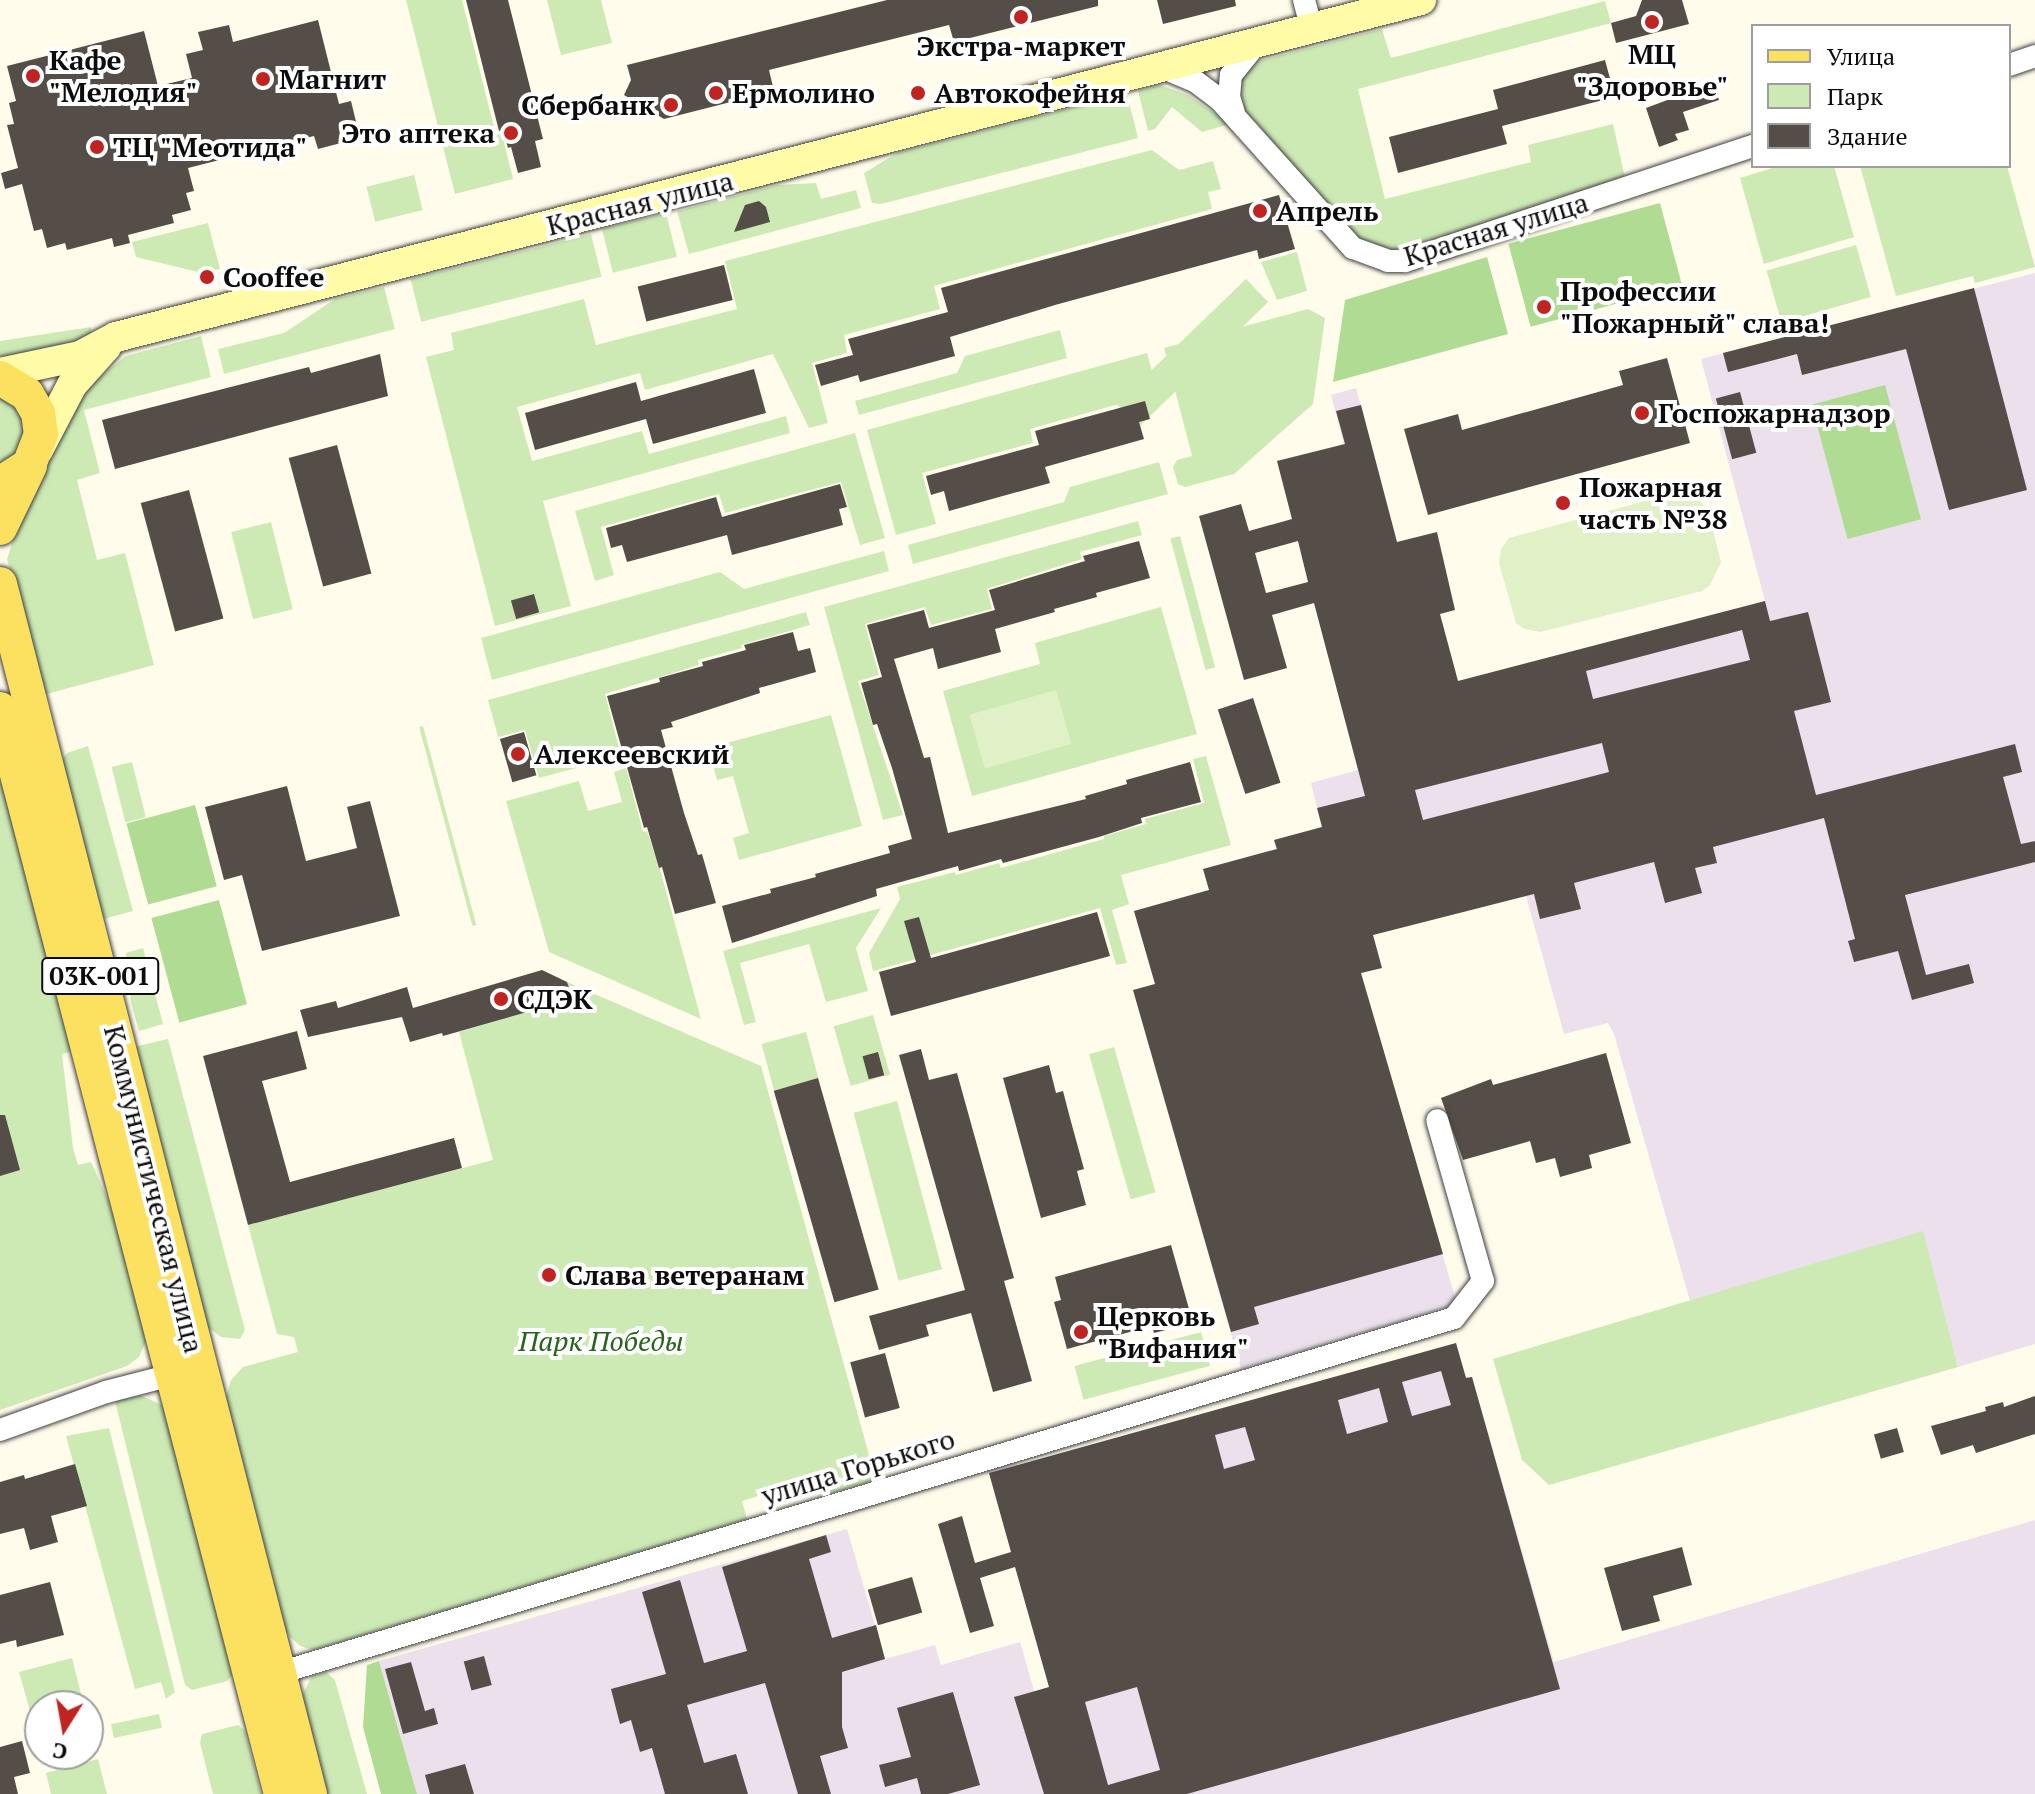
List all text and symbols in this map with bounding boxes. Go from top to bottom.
marker: Экстра-маркет [1012,8,1030,26]
marker: МЦ "Здоровье" [1641,11,1663,33]
legend [1751,24,2011,168]
place label: Экстра-маркет [917,29,1125,63]
place label: МЦ "Здоровье" [1576,37,1728,103]
text: Улица [1827,40,1895,72]
place label: Кафе "Мелодия" [49,43,197,109]
place label: Магнит [279,62,386,96]
marker: Кафе "Мелодия" [24,67,42,85]
marker: Магнит [254,70,272,88]
place label: Ермолино [732,76,875,110]
place label: Автокофейня [934,76,1126,110]
text: Парк [1827,80,1883,112]
marker: Ермолино [707,84,725,102]
marker: Автокофейня [909,84,927,102]
place label: Сбербанк [521,88,655,122]
marker: Сбербанк [662,96,680,114]
place label: Это аптека [341,116,495,150]
text: Здание [1827,120,1908,152]
marker: Это аптека [502,124,520,142]
place label: ТЦ "Меотида" [113,130,308,164]
marker: ТЦ "Меотида" [88,138,106,156]
street label: Красная улица [543,164,737,242]
street label: Красная улица [1400,185,1592,273]
place label: Апрель [1276,194,1378,228]
marker: Апрель [1251,202,1269,220]
place label: Cooffee [223,260,324,294]
marker: Cooffee [198,268,216,286]
place label: Профессии "Пожарный" слава! [1560,274,1830,340]
marker: Профессии "Пожарный" слава! [1535,298,1553,316]
place label: Госпожарнадзор [1658,396,1891,430]
marker: Госпожарнадзор [1633,404,1651,422]
place label: Пожарная часть №38 [1579,470,1728,536]
marker: Пожарная часть №38 [1554,494,1572,512]
place label: Алексеевский [534,737,729,771]
marker: Алексеевский [509,745,527,763]
road number: 03К-001 [40,954,160,998]
place label: СДЭК [517,982,593,1016]
marker: СДЭК [492,990,510,1008]
street label: Коммунистическая улица [97,1022,211,1356]
place label: Слава ветеранам [565,1258,805,1292]
marker: Слава ветеранам [540,1266,558,1284]
place label: Церковь "Вифания" [1097,1299,1249,1365]
marker: Церковь "Вифания" [1072,1323,1090,1341]
park label: Парк Победы [518,1324,684,1358]
street label: улица Горького [757,1422,959,1512]
north arrow [24,1690,104,1770]
text: С [50,1736,70,1768]

